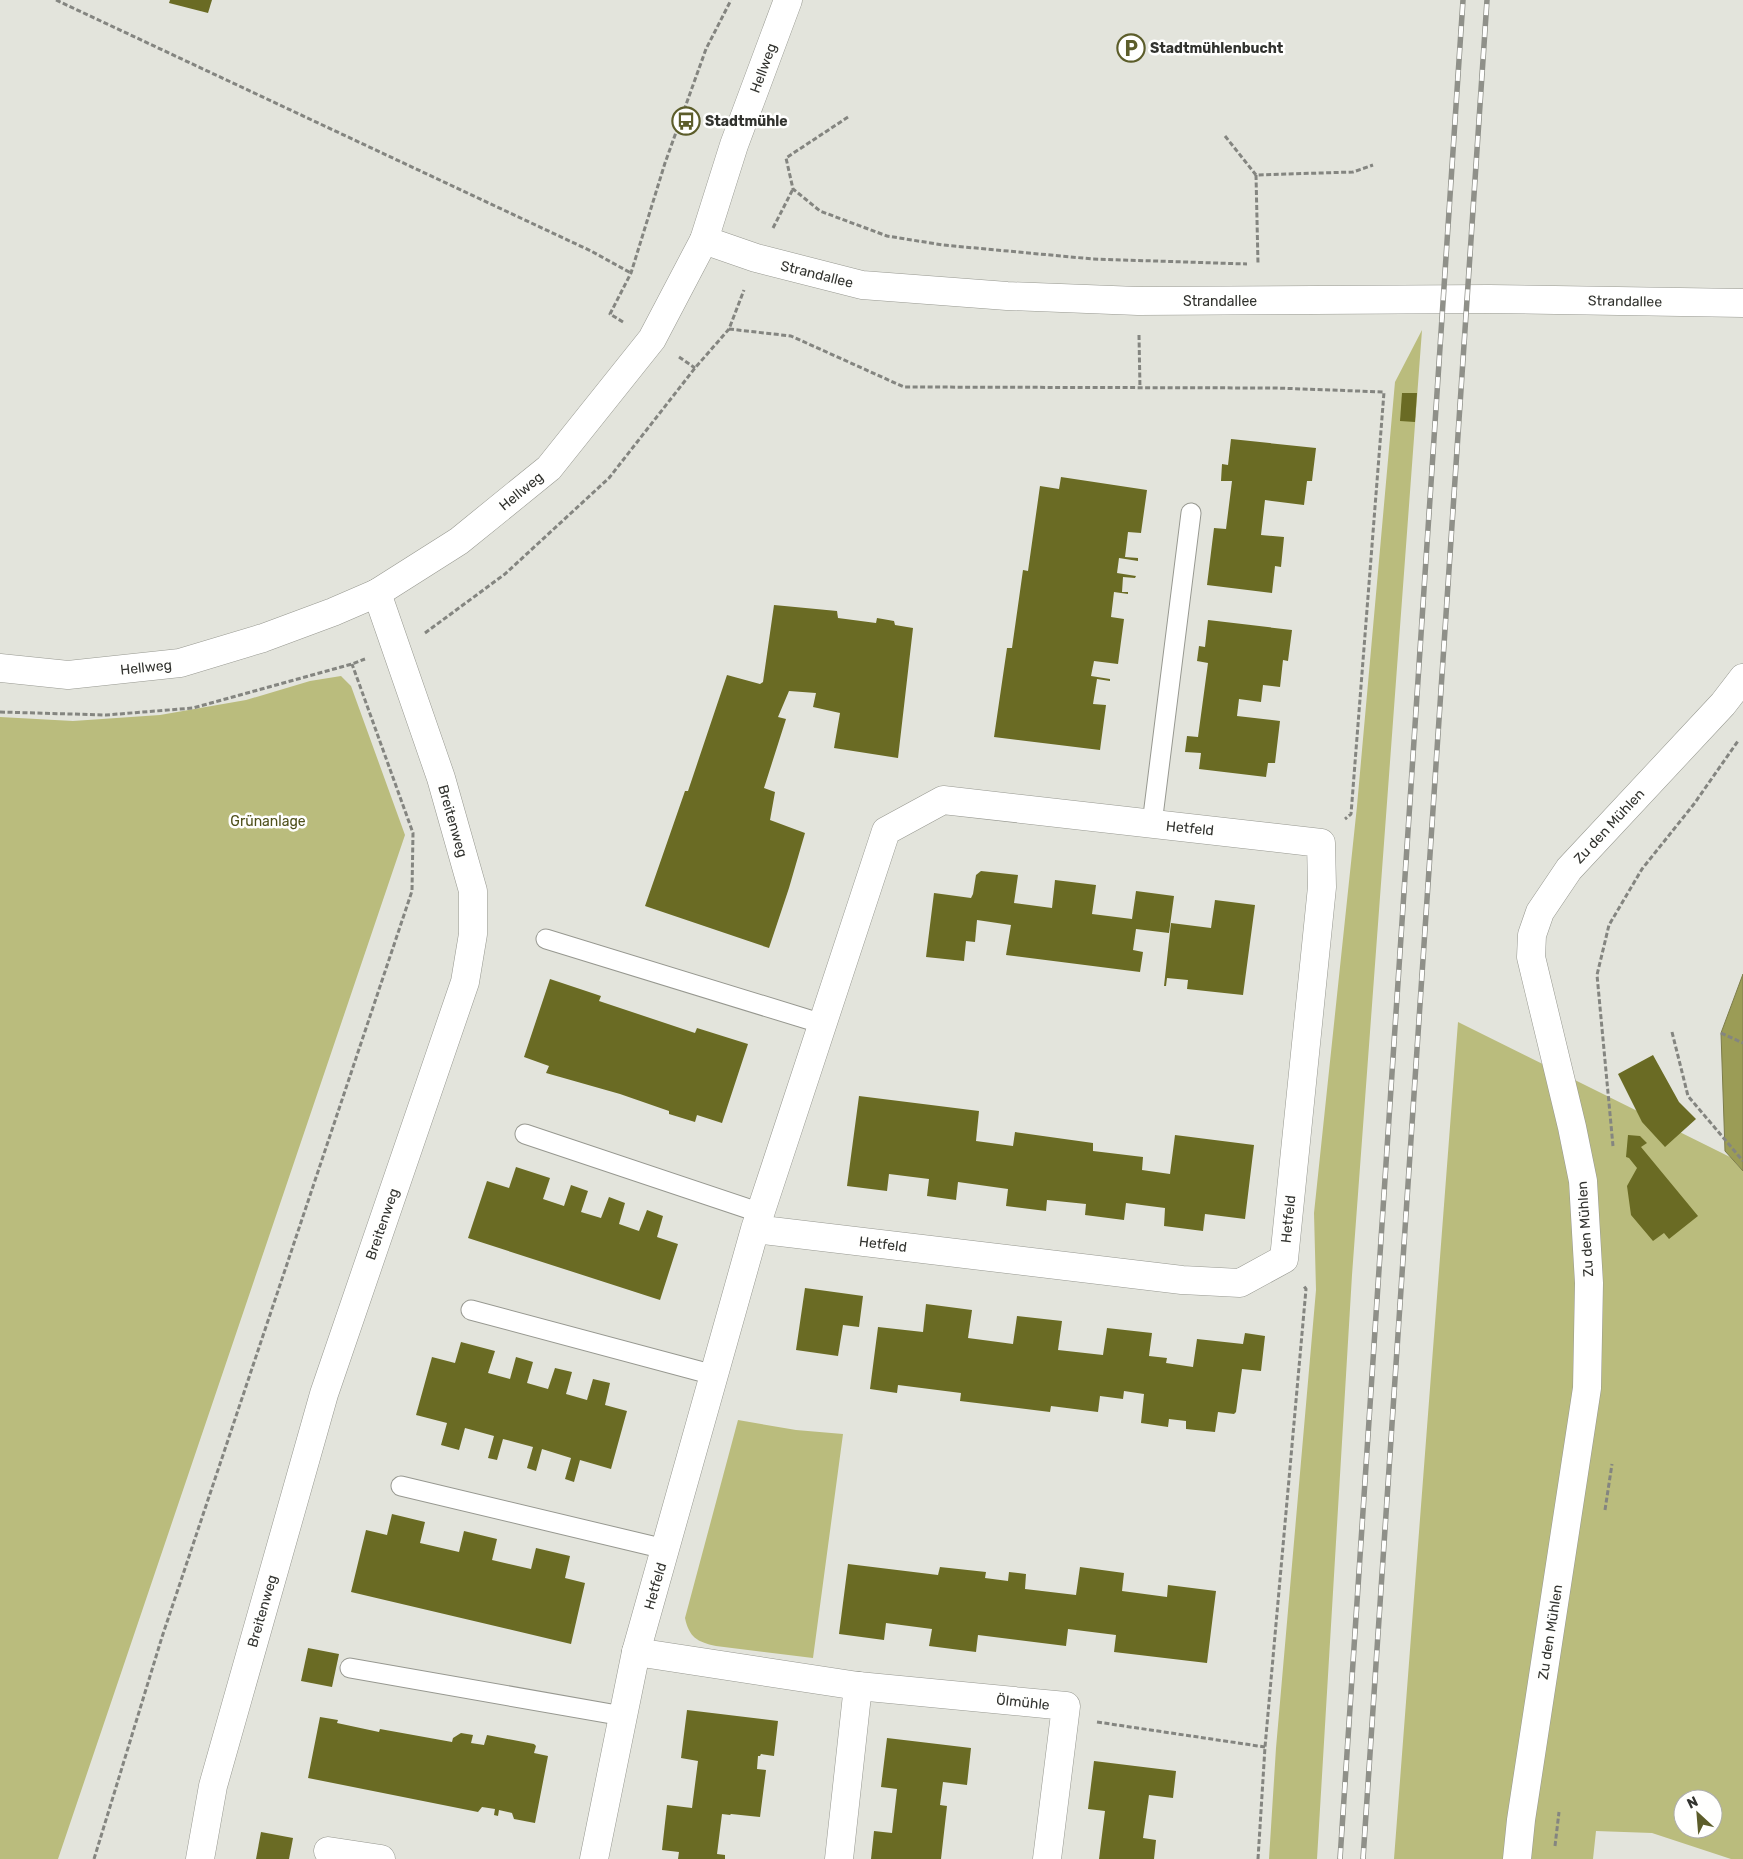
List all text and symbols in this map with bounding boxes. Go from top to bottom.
parking icon: Stadtmühlenbucht [1116,33,1146,63]
place label: Stadtmühlenbucht [1150,40,1284,57]
street label: Hellweg [747,41,780,95]
bus stop icon: Stadtmühle [671,106,701,136]
place label: Stadtmühle [705,113,788,130]
street label: Strandallee [779,257,855,292]
street label: Strandallee [1588,292,1662,311]
street label: Strandallee [1183,293,1257,310]
street label: Hellweg [496,468,547,514]
street label: Hellweg [119,656,173,679]
street label: Breitenweg [434,783,471,859]
street label: Zu den Mühlen [1570,785,1648,867]
park label: Grünanlage [230,813,306,830]
street label: Hetfeld [1165,818,1215,839]
street label: Zu den Mühlen [1574,1181,1597,1277]
street label: Breitenweg [362,1186,403,1262]
street label: Hetfeld [1278,1194,1299,1244]
street label: Hetfeld [858,1233,908,1256]
street label: Hetfeld [641,1561,670,1612]
street label: Breitenweg [244,1573,281,1649]
street label: Zu den Mühlen [1535,1583,1566,1681]
street label: Ölmühle [995,1691,1051,1714]
north arrow [1673,1789,1723,1839]
text: N [1684,1793,1701,1813]

